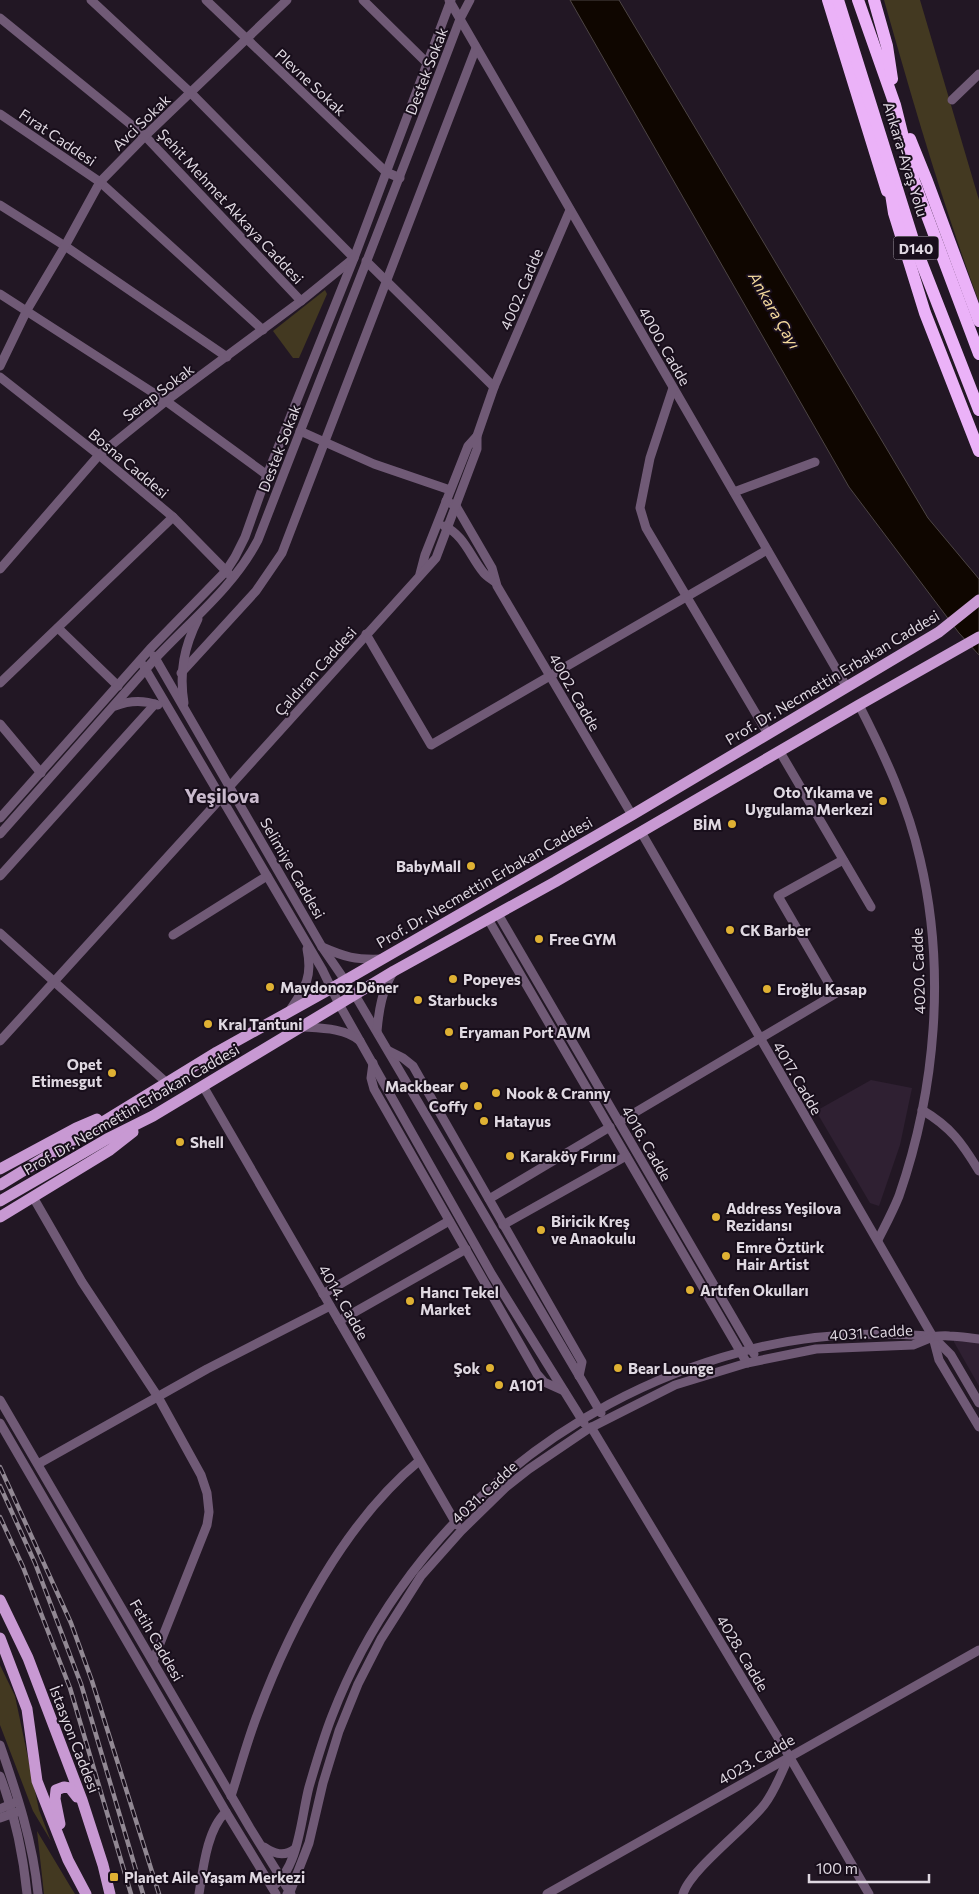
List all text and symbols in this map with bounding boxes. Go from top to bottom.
street label: Destek Sokak [401,25,451,117]
street label: Plevne Sokak [272,45,350,119]
street label: Avci Sokak [108,90,174,154]
street label: Ankara-Ayaş Yolu [880,99,932,219]
street label: Fırat Caddesi [16,105,100,169]
street label: Şehit Mehmet Akkaya Caddesi [154,125,308,287]
road number: D140 [894,237,938,260]
street label: 4002. Cadde [496,246,546,332]
water label: Ankara Çayı [745,267,805,352]
street label: 4000. Cadde [635,303,695,389]
street label: Serap Sokak [119,360,197,424]
street label: Destek Sokak [254,402,304,494]
street label: Bosna Caddesi [85,424,173,502]
street label: Prof. Dr. Necmettin Erbakan Caddesi [722,606,942,748]
street label: Çaldıran Caddesi [270,623,360,719]
street label: 4002. Cadde [546,650,604,734]
district label: Yeşilova [184,783,260,807]
place label: Oto Yıkama ve Uygulama Merkezi [745,783,873,818]
marker: Oto Yıkama ve Uygulama Merkezi [877,795,889,807]
street label: Prof. Dr. Necmettin Erbakan Caddesi [373,813,595,951]
street label: Selimiye Caddesi [257,814,329,922]
place label: BİM [693,815,722,833]
marker: BİM [726,818,738,830]
place label: BabyMall [396,857,461,875]
marker: BabyMall [465,860,477,872]
place label: CK Barber [740,921,811,939]
marker: CK Barber [724,924,736,936]
street label: 4020. Cadde [907,927,929,1014]
place label: Free GYM [549,930,616,948]
marker: Free GYM [533,933,545,945]
place label: Popeyes [463,970,521,988]
marker: Popeyes [447,973,459,985]
place label: Maydonoz Döner [280,978,399,996]
place label: Eroğlu Kasap [777,980,867,998]
marker: Maydonoz Döner [264,981,276,993]
marker: Eroğlu Kasap [761,983,773,995]
place label: Starbucks [428,991,498,1009]
marker: Starbucks [412,994,424,1006]
place label: Kral Tantuni [218,1015,302,1033]
marker: Kral Tantuni [202,1018,214,1030]
place label: Eryaman Port AVM [459,1023,591,1041]
marker: Eryaman Port AVM [443,1026,455,1038]
street label: 4017. Cadde [770,1038,826,1118]
street label: Prof. Dr. Necmettin Erbakan Caddesi [20,1040,242,1178]
place label: Opet Etimesgut [32,1055,102,1090]
marker: Opet Etimesgut [106,1067,118,1079]
place label: Mackbear [385,1077,454,1095]
marker: Mackbear [458,1080,470,1092]
place label: Nook & Cranny [506,1084,611,1102]
marker: Nook & Cranny [490,1087,502,1099]
place label: Coffy [429,1097,469,1115]
marker: Coffy [472,1100,484,1112]
street label: 4016. Cadde [618,1102,676,1184]
place label: Hatayus [494,1112,551,1130]
marker: Hatayus [478,1115,490,1127]
place label: Shell [190,1133,224,1151]
marker: Shell [174,1136,186,1148]
place label: Karaköy Fırını [520,1147,616,1165]
marker: Karaköy Fırını [504,1150,516,1162]
place label: Address Yeşilova Rezidansı [726,1199,841,1234]
marker: Address Yeşilova Rezidansı [710,1211,722,1223]
place label: Biricik Kreş ve Anaokulu [551,1212,636,1247]
marker: Biricik Kreş ve Anaokulu [535,1224,547,1236]
place label: Emre Öztürk Hair Artist [736,1238,825,1273]
marker: Emre Öztürk Hair Artist [720,1250,732,1262]
street label: 4014. Cadde [315,1261,373,1343]
place label: Artıfen Okulları [700,1281,809,1299]
place label: Hancı Tekel Market [420,1283,499,1318]
marker: Artıfen Okulları [684,1284,696,1296]
marker: Hancı Tekel Market [404,1295,416,1307]
street label: 4031. Cadde [829,1320,913,1344]
place label: Şok [453,1359,480,1377]
place label: Bear Lounge [628,1359,714,1377]
marker: Şok [484,1362,496,1374]
marker: Bear Lounge [612,1362,624,1374]
place label: A101 [509,1376,543,1394]
marker: A101 [493,1379,505,1391]
street label: 4031. Cadde [447,1457,521,1527]
street label: Fetih Caddesi [126,1596,188,1684]
street label: 4028. Cadde [713,1612,773,1694]
street label: İstasyon Caddesi [46,1683,104,1795]
street label: 4023. Cadde [715,1730,797,1788]
scale bar [809,1852,929,1884]
text: 100 m [816,1859,858,1877]
place label: Planet Aile Yaşam Merkezi [124,1868,305,1886]
marker: Planet Aile Yaşam Merkezi [108,1871,120,1883]

